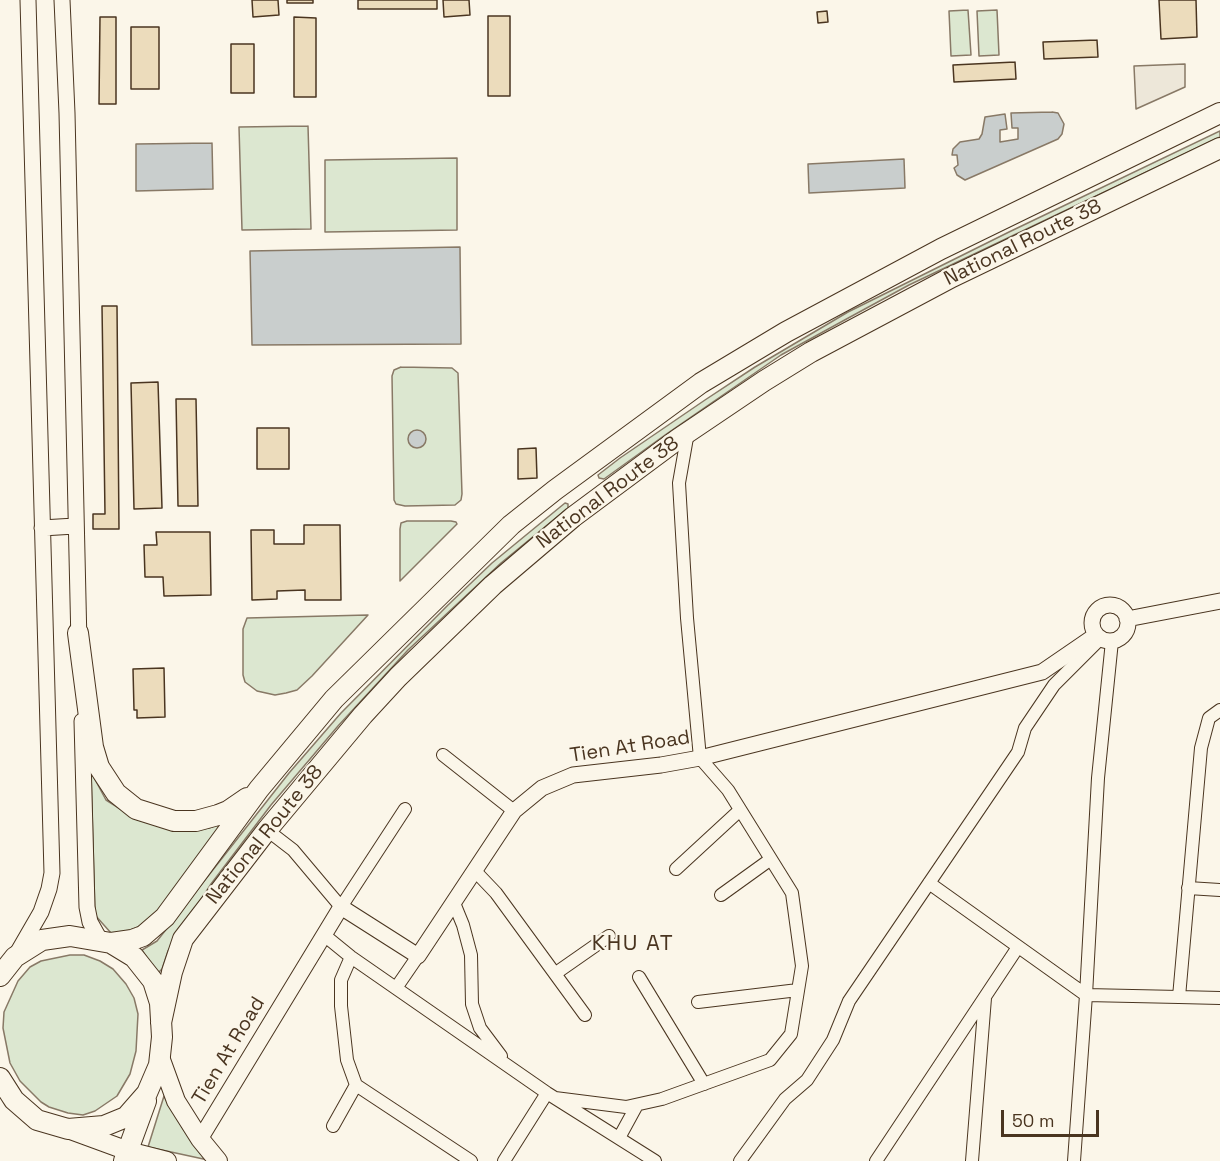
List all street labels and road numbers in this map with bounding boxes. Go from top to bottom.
street label: National Route 38 [940,195,1106,291]
street label: National Route 38 [532,432,684,554]
street label: Tien At Road [568,726,692,768]
street label: National Route 38 [202,761,328,909]
street label: Tien At Road [187,993,271,1109]

